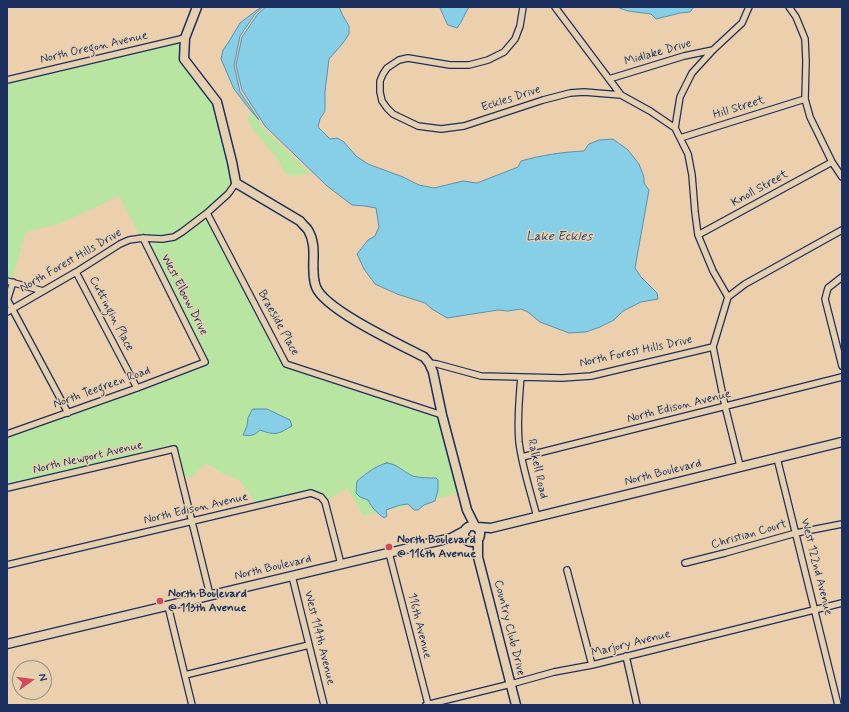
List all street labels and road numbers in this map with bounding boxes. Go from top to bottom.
street label: North Oregon Avenue [39,29,149,67]
street label: Midlake Drive [623,37,693,69]
street label: Eckles Drive [479,83,543,115]
street label: Hill Street [711,93,767,123]
street label: Knoll Street [729,167,791,211]
street label: North Forest Hills Drive [17,226,125,296]
street label: West Elbow Drive [157,252,211,338]
street label: Cuttingin Place [85,274,137,354]
street label: Braeside Place [254,288,302,358]
street label: North Forest Hills Drive [578,333,694,371]
street label: North Teegreen Road [51,364,153,412]
street label: North Edison Avenue [626,387,732,427]
street label: North Newport Avenue [32,438,144,478]
street label: Ralkell Road [524,438,550,500]
street label: North Boulevard [623,456,703,490]
street label: North Edison Avenue [142,490,250,528]
street label: Christian Court [710,517,788,553]
street label: West 122nd Avenue [797,517,835,617]
street label: North Boulevard [233,552,313,584]
street label: Country Club Drive [490,579,528,677]
street label: West 114th Avenue [300,589,338,687]
street label: 116th Avenue [404,592,434,660]
street label: Marjory Avenue [590,627,672,661]

